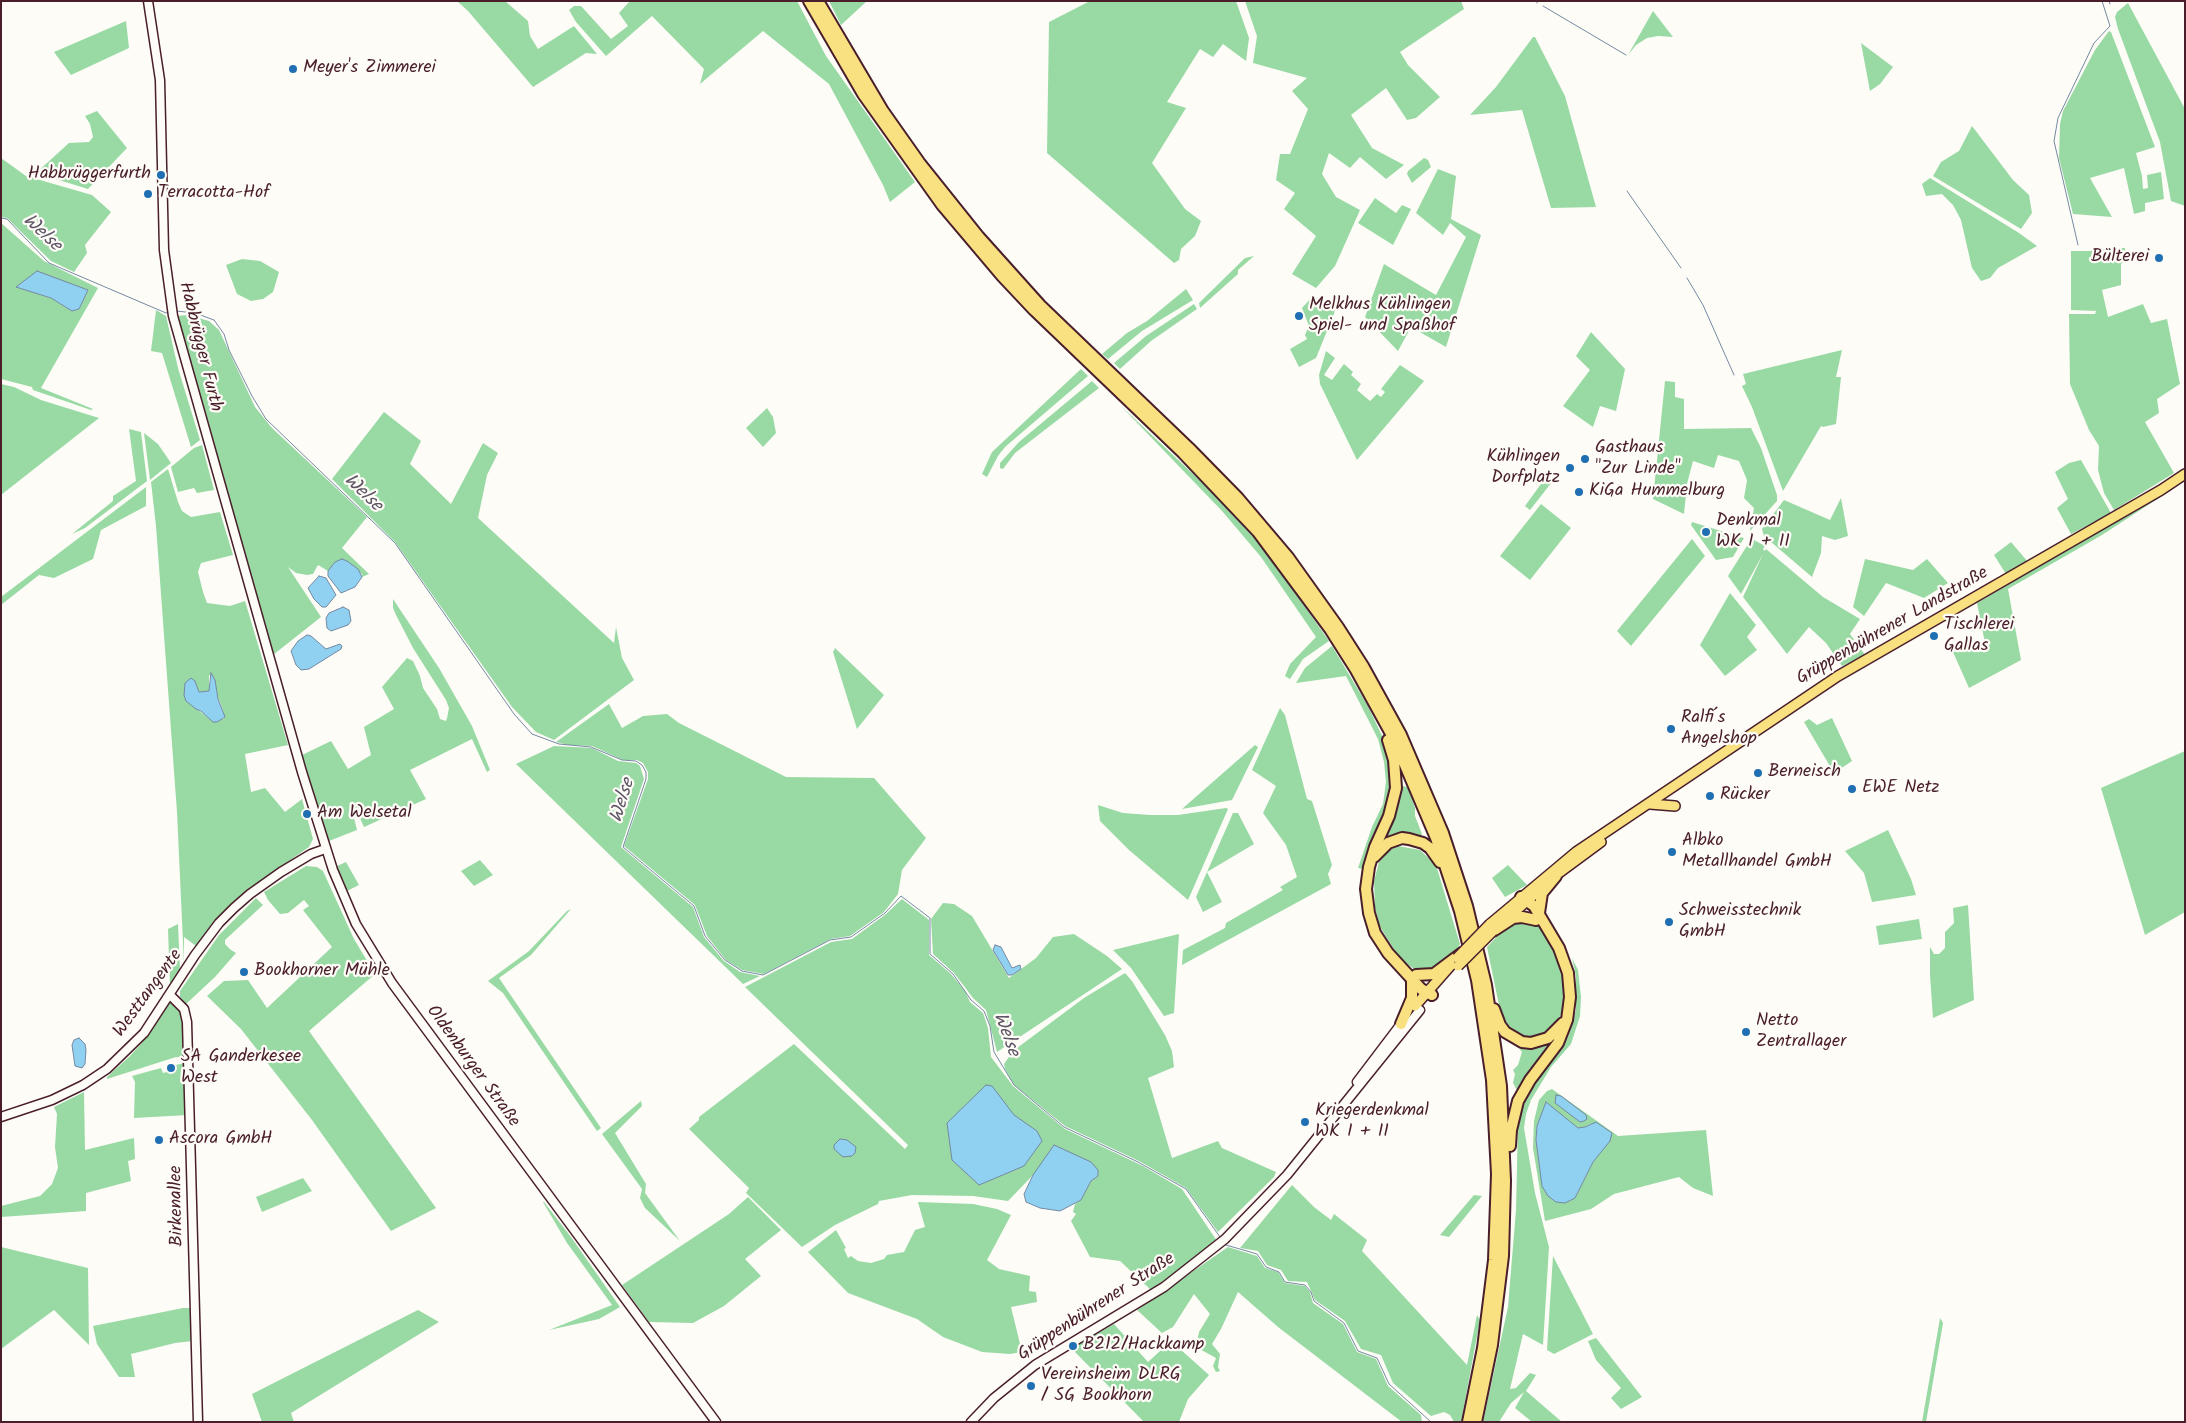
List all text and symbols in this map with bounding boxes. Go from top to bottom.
place label: Meyer's Zimmerei [303,58,436,80]
marker: Meyer's Zimmerei [287,63,299,75]
place label: Habbrüggerfurth [28,164,151,186]
marker: Habbrüggerfurth [155,169,167,181]
place label: Terracotta-Hof [158,183,270,205]
marker: Terracotta-Hof [142,188,154,200]
water label: Welse [17,210,65,258]
place label: Bülterei [2091,247,2149,269]
marker: Bülterei [2153,252,2165,264]
street label: Habbrügger Furth [172,280,226,414]
place label: Melkhus Kühlingen Spiel- und Spaßhof [1309,295,1456,338]
marker: Melkhus Kühlingen Spiel- und Spaßhof [1293,310,1305,322]
place label: Gasthaus "Zur Linde" [1595,438,1681,480]
place label: Kühlingen Dorfplatz [1487,447,1560,489]
marker: Gasthaus "Zur Linde" [1579,453,1591,465]
marker: Kühlingen Dorfplatz [1564,462,1576,474]
water label: Welse [338,470,386,518]
place label: KiGa Hummelburg [1589,481,1725,503]
marker: KiGa Hummelburg [1573,486,1585,498]
place label: Denkmal WK I + II [1716,511,1790,554]
marker: Denkmal WK I + II [1700,526,1712,538]
street label: Grüppenbührener Landstraße [1793,563,1993,691]
place label: Tischlerei Gallas [1944,615,2014,658]
marker: Tischlerei Gallas [1928,630,1940,642]
place label: Ralfi´s Angelshop [1681,708,1757,751]
marker: Ralfi´s Angelshop [1665,723,1677,735]
place label: Berneisch [1768,762,1841,784]
marker: Berneisch [1752,767,1764,779]
water label: Welse [607,776,641,826]
place label: EWE Netz [1862,778,1940,800]
marker: EWE Netz [1846,783,1858,795]
place label: Rücker [1720,785,1770,807]
marker: Rücker [1704,790,1716,802]
place label: Am Welsetal [317,803,412,825]
marker: Am Welsetal [301,808,313,820]
place label: Albko Metallhandel GmbH [1682,831,1832,874]
marker: Albko Metallhandel GmbH [1666,846,1678,858]
place label: Schweisstechnik GmbH [1679,901,1801,944]
marker: Schweisstechnik GmbH [1663,916,1675,928]
street label: Westtangente [110,946,188,1042]
place label: Bookhorner Mühle [254,961,390,983]
marker: Bookhorner Mühle [238,966,250,978]
street label: Oldenburger Straße [420,1002,524,1132]
water label: Welse [987,1010,1023,1060]
place label: Netto Zentrallager [1756,1011,1846,1054]
marker: Netto Zentrallager [1740,1026,1752,1038]
place label: SA Ganderkesee West [181,1047,301,1090]
marker: SA Ganderkesee West [165,1062,177,1074]
place label: Kriegerdenkmal WK I + II [1315,1101,1429,1144]
marker: Kriegerdenkmal WK I + II [1299,1116,1311,1128]
place label: Ascora GmbH [169,1129,272,1151]
marker: Ascora GmbH [153,1134,165,1146]
street label: Birkenallee [166,1165,190,1247]
street label: Grüppenbührener Straße [1015,1249,1179,1367]
place label: B212/Hackkamp [1083,1335,1204,1357]
marker: B212/Hackkamp [1067,1340,1079,1352]
place label: Vereinsheim DLRG / SG Bookhorn [1041,1365,1181,1408]
marker: Vereinsheim DLRG / SG Bookhorn [1025,1380,1037,1392]

